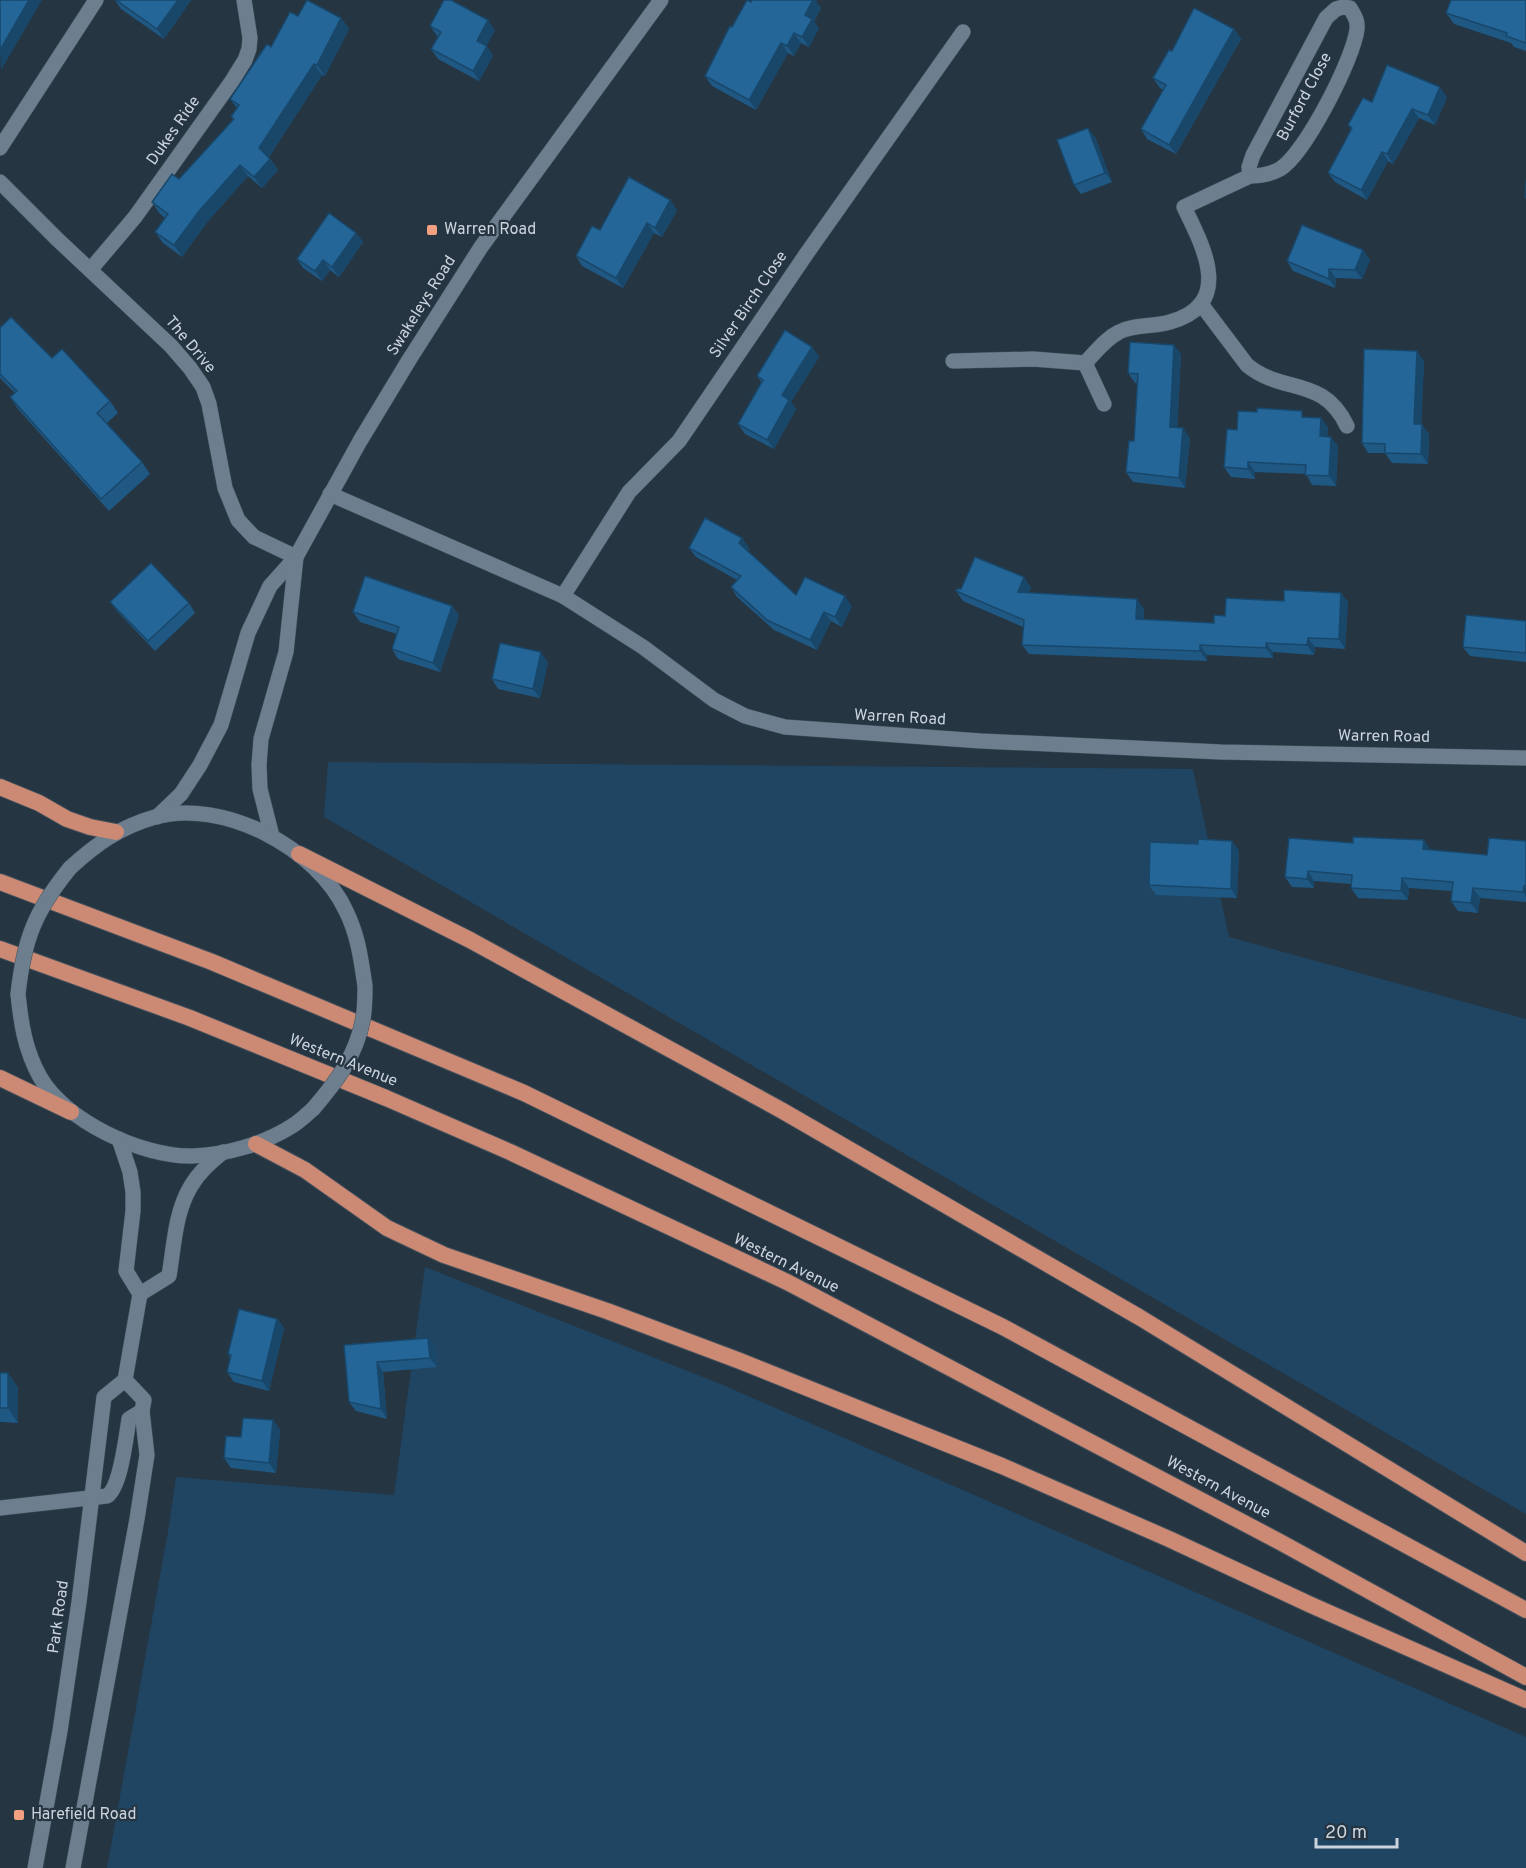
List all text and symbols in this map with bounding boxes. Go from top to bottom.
street label: Burford Close [1273,49,1337,145]
street label: Dukes Ride [143,93,205,169]
place label: Warren Road [444,220,536,240]
marker: Warren Road [425,223,439,237]
street label: Silver Birch Close [706,248,792,362]
street label: Swakeleys Road [383,252,461,360]
street label: The Drive [160,312,220,378]
street label: Warren Road [853,706,947,730]
street label: Warren Road [1338,726,1430,748]
street label: Western Avenue [286,1030,400,1092]
street label: Western Avenue [730,1230,842,1298]
street label: Western Avenue [1162,1452,1274,1524]
street label: Park Road [44,1579,74,1655]
place label: Harefield Road [31,1805,136,1825]
marker: Harefield Road [12,1808,26,1822]
scale bar [1316,1811,1397,1849]
text: 20 m [1325,1822,1367,1845]

